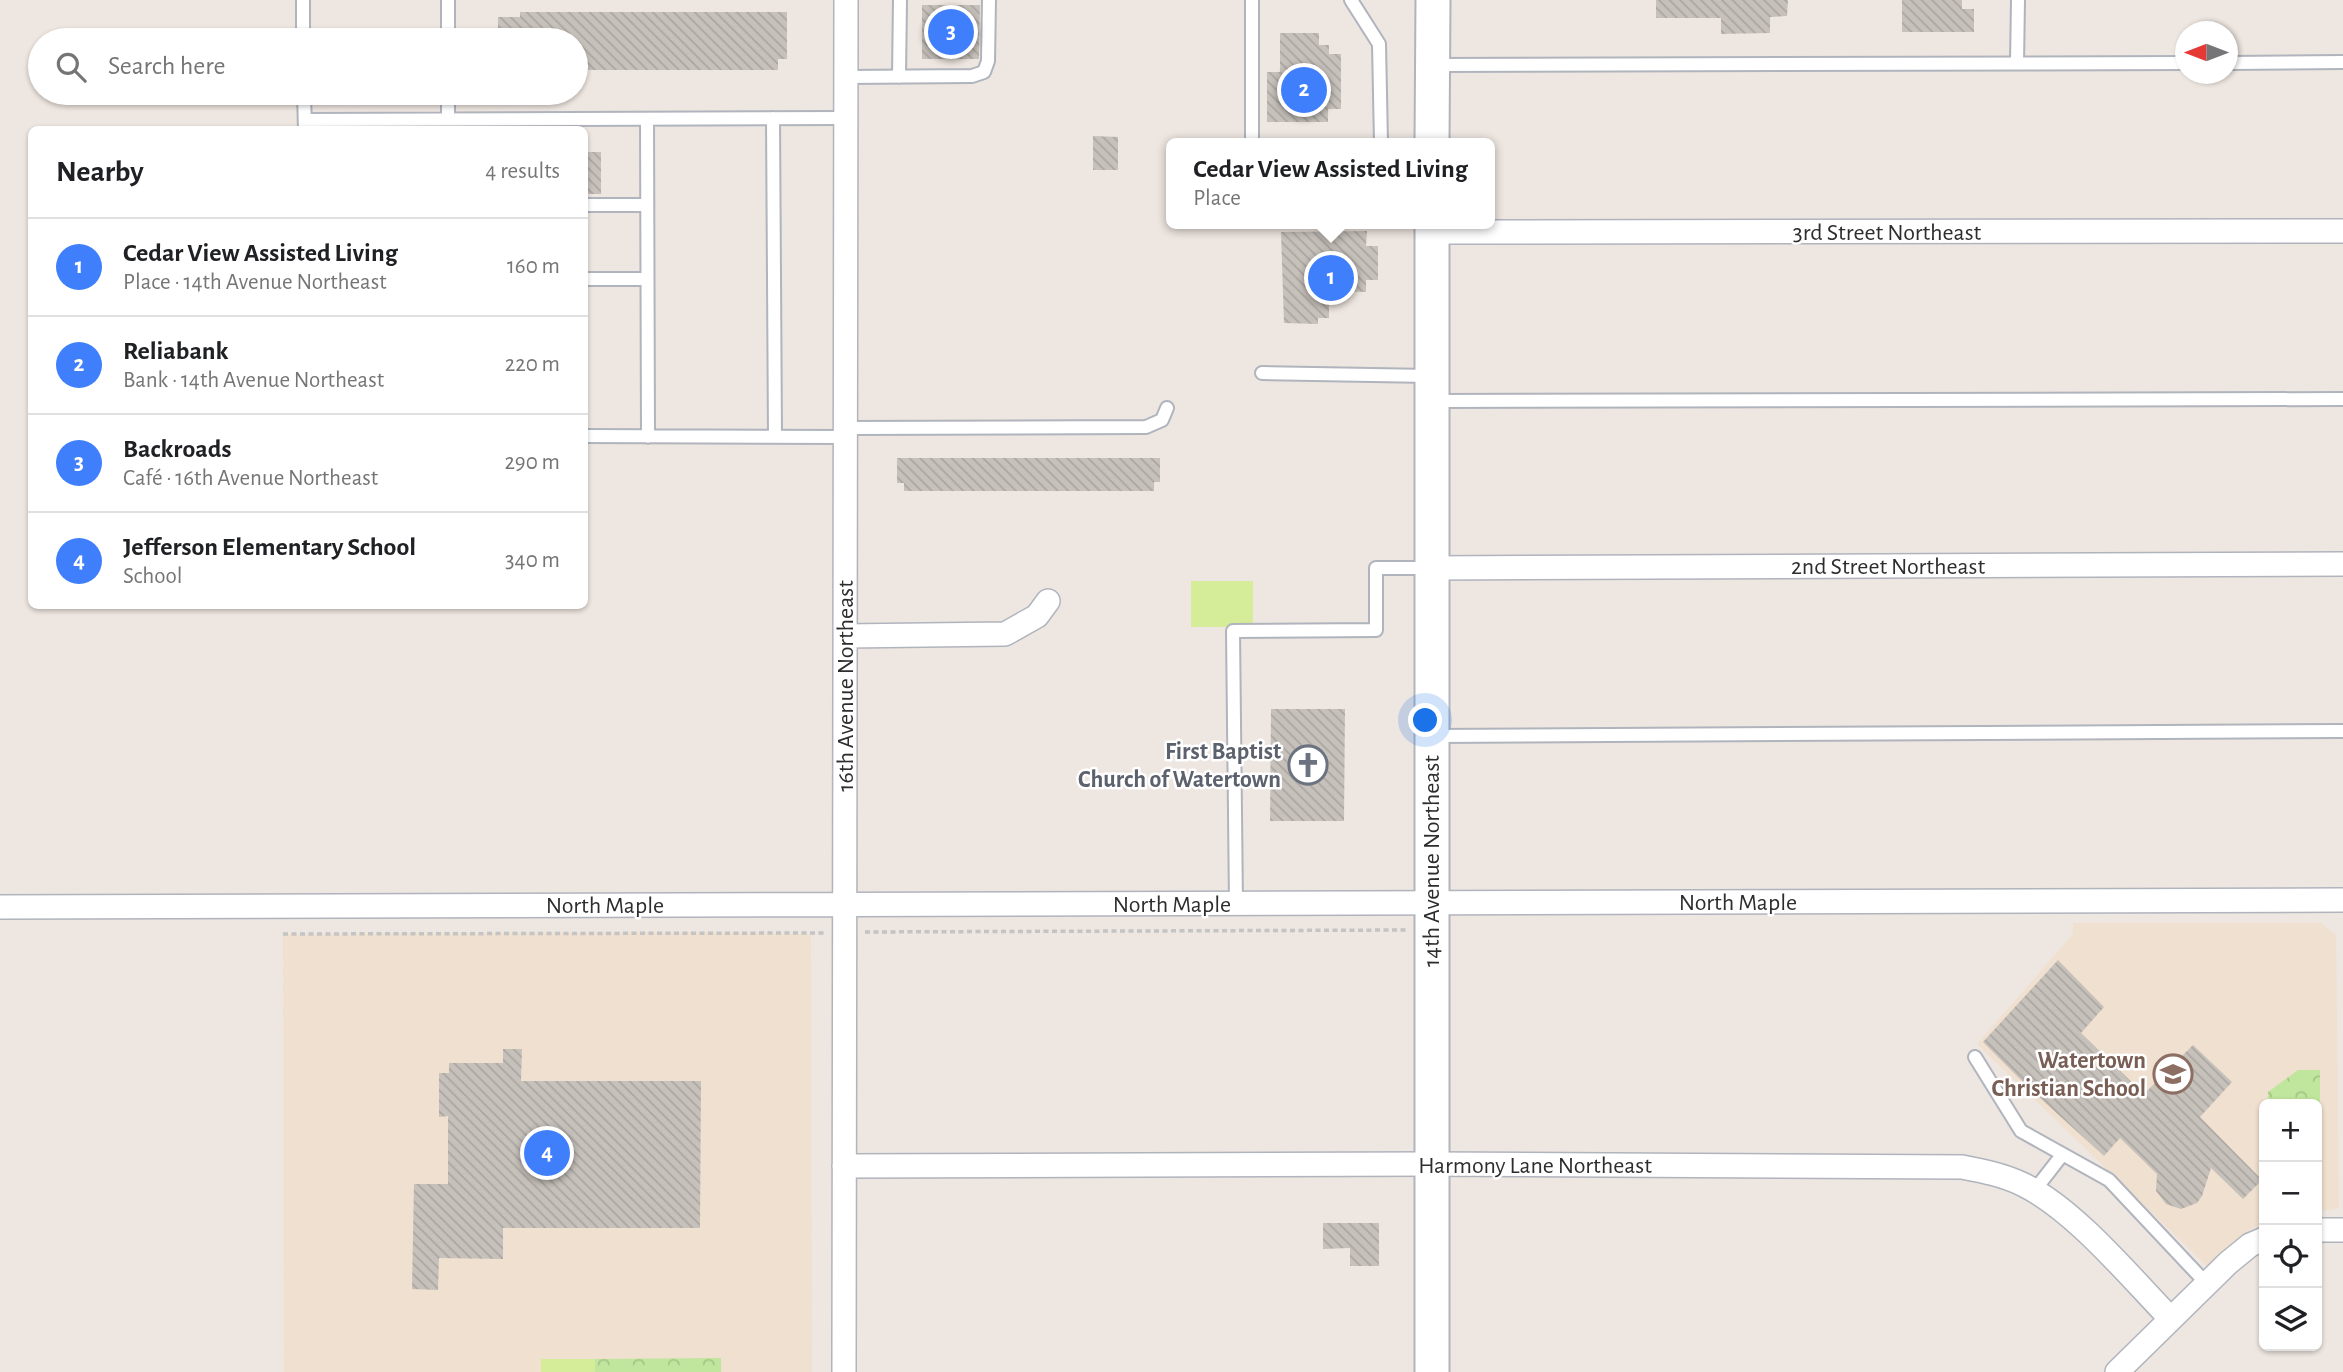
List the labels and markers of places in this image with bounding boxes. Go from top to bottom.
pin: 3 [928,6,974,58]
pin: 2 [1281,64,1327,116]
pin: 1 [1308,252,1354,304]
place label: First Baptist Church of Watertown [1078,740,1281,792]
church icon: First Baptist Church of Watertown [1287,744,1329,786]
place label: Watertown Christian School [1991,1049,2146,1101]
school or university icon: Watertown Christian School [2152,1053,2194,1095]
pin: 4 [524,1127,570,1179]

